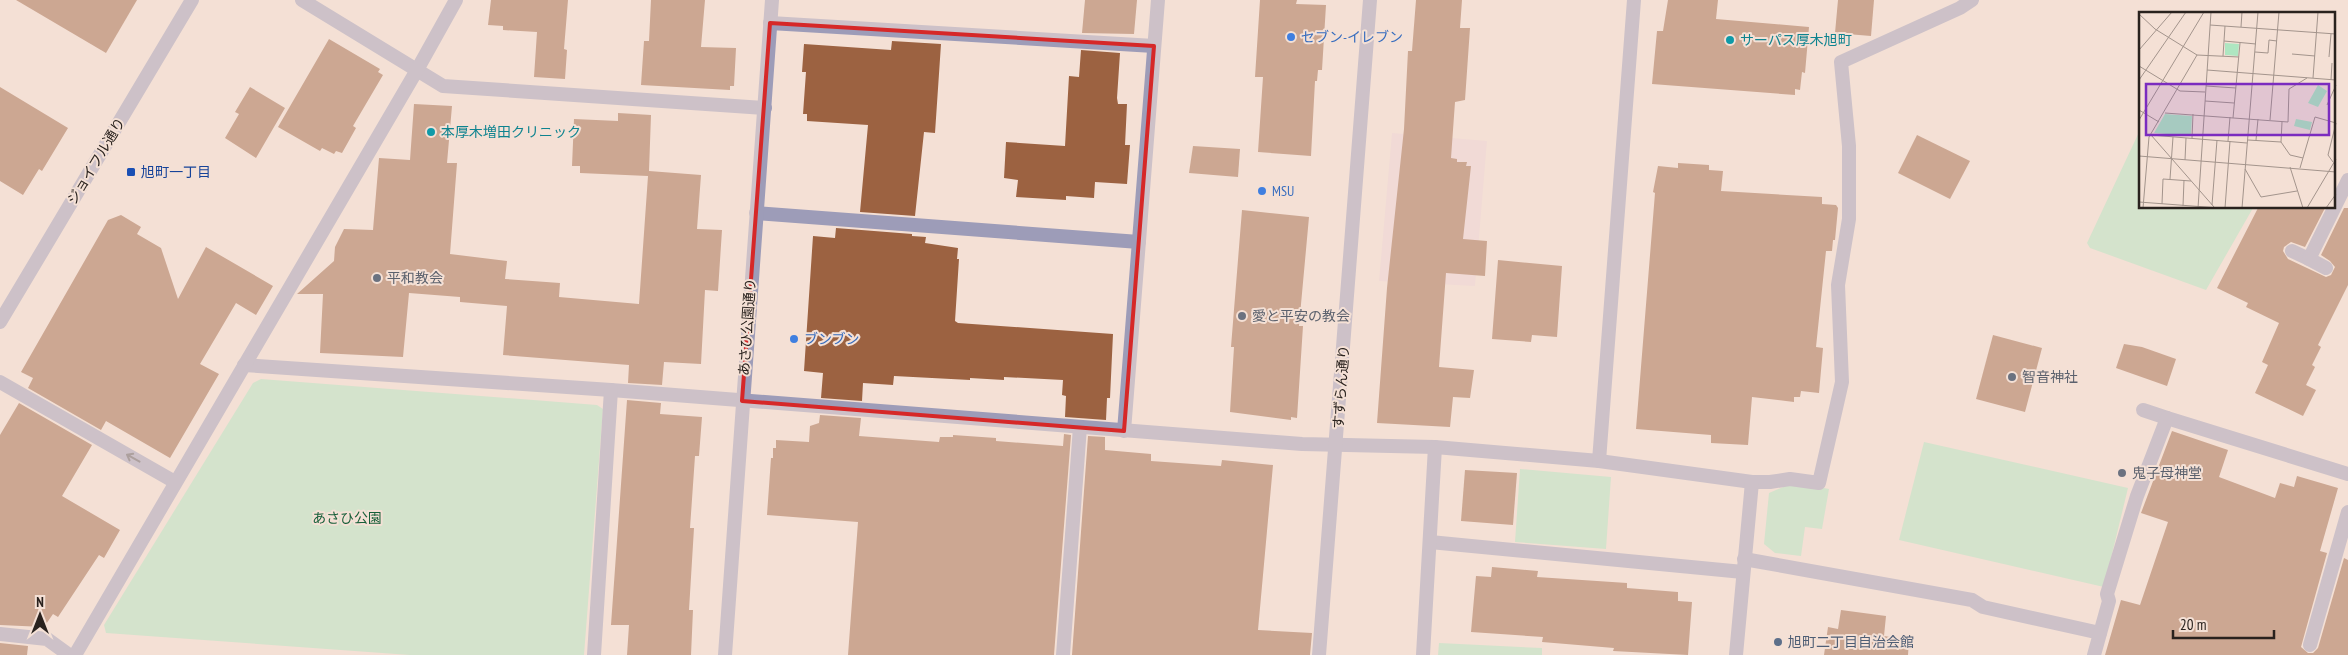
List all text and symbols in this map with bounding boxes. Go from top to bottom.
inset map [2139,12,2336,209]
place label: セブン-イレブン [1301,28,1403,46]
marker: セブン-イレブン [1285,31,1297,43]
place label: サーパス厚木旭町 [1740,31,1852,49]
marker: サーパス厚木旭町 [1724,34,1736,46]
street label: ジョイフル通り [63,114,129,208]
place label: 本厚木増田クリニック [441,123,581,141]
marker: 本厚木増田クリニック [425,126,437,138]
place label: 旭町一丁目 [141,163,211,181]
marker: 旭町一丁目 [125,166,137,178]
place label: MSU [1272,182,1294,200]
marker: MSU [1256,185,1268,197]
place label: 平和教会 [387,269,443,287]
marker: 平和教会 [371,272,383,284]
street label: あさひ公園通り [735,277,759,377]
place label: 愛と平安の教会 [1252,307,1350,325]
marker: 愛と平安の教会 [1236,310,1248,322]
place label: ブンブン [804,330,860,348]
marker: ブンブン [788,333,800,345]
street label: すずらん通り [1329,344,1353,430]
place label: 智音神社 [2022,368,2078,386]
marker: 智音神社 [2006,371,2018,383]
one-way arrow [126,452,141,462]
place label: 鬼子母神堂 [2132,464,2202,482]
marker: 鬼子母神堂 [2116,467,2128,479]
park label: あさひ公園 [312,509,382,527]
north arrow [15,590,65,640]
text: N [36,593,44,611]
scale bar [2173,608,2274,640]
text: 20 m [2180,615,2206,634]
place label: 旭町二丁目自治会館 [1788,633,1914,651]
marker: 旭町二丁目自治会館 [1772,636,1784,648]

